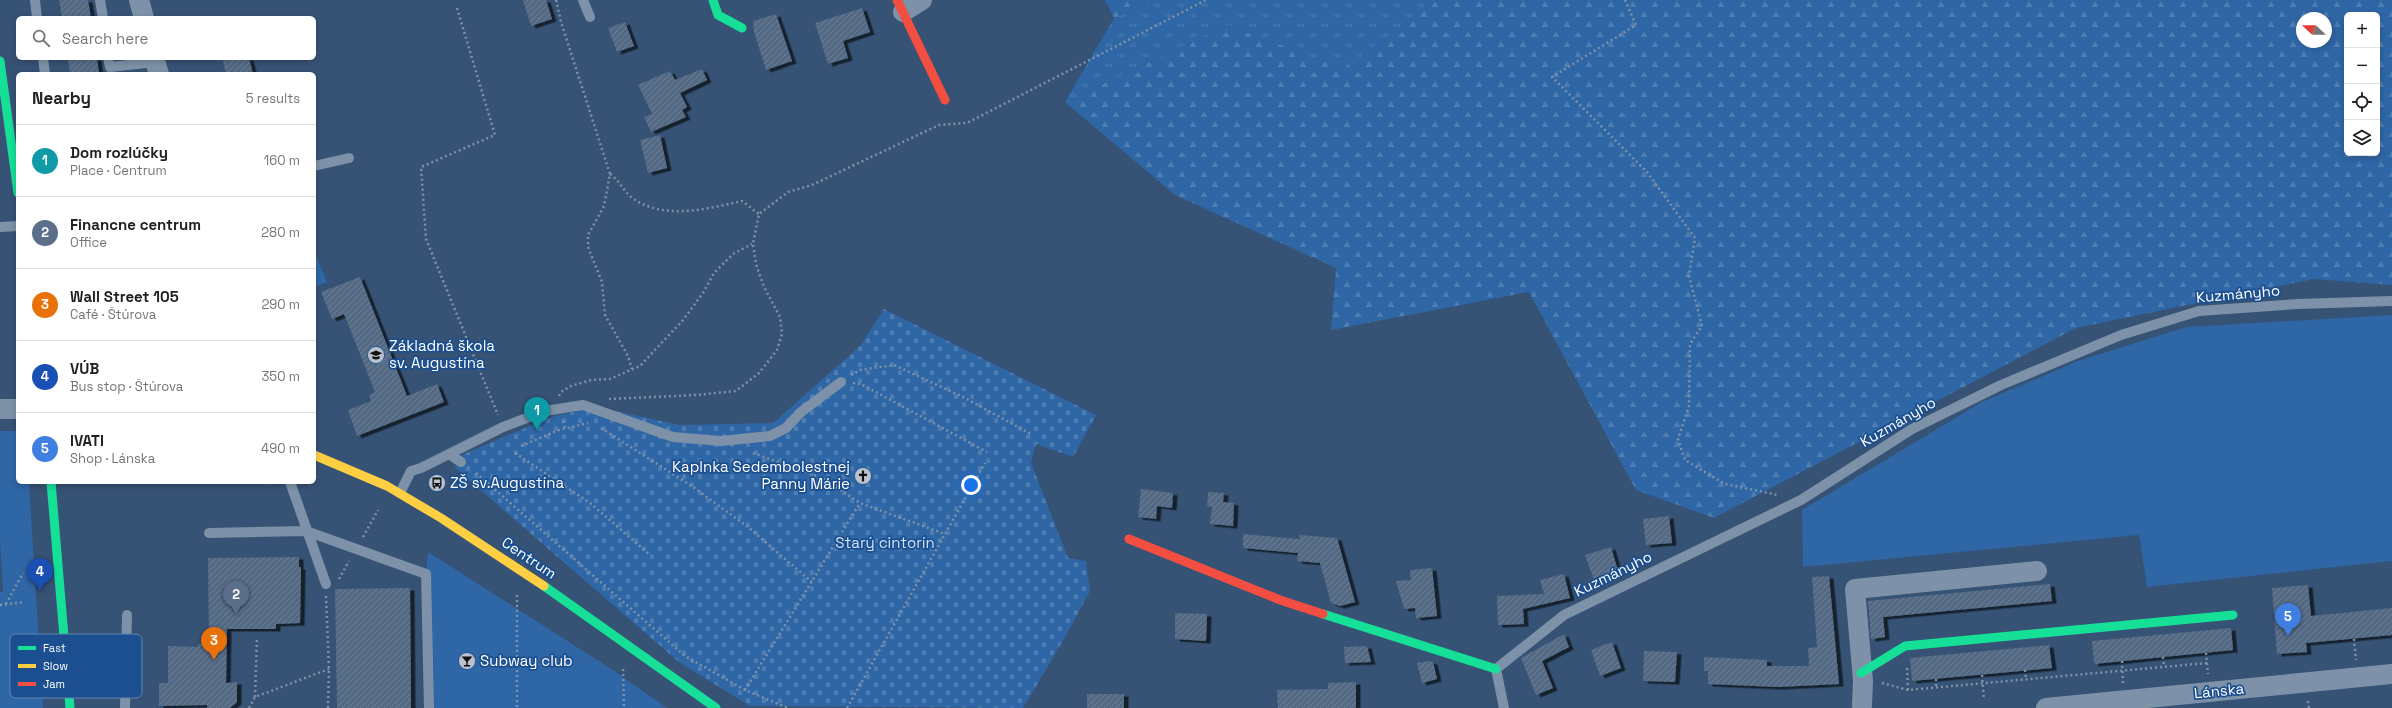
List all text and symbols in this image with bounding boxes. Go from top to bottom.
north arrow [2296,12,2332,48]
map controls [2344,12,2380,156]
button: + [2344,12,2380,48]
search box [16,16,316,60]
icon: search [30,27,52,49]
text: Search here [62,29,148,48]
button: − [2344,48,2380,84]
button: locate [2344,84,2380,120]
text: Nearby [32,87,91,109]
text: 5 results [246,90,300,107]
button: layers [2344,120,2380,156]
text: Dom rozlúčky [70,143,168,162]
text: 1 [42,152,48,169]
text: 160 m [264,152,300,169]
text: Place · Centrum [70,162,167,179]
text: Financne centrum [70,215,201,234]
text: 2 [41,224,49,241]
text: 280 m [261,224,300,241]
text: Office [70,234,107,251]
street label: Kuzmányho [2195,280,2281,307]
text: Wall Street 105 [70,287,179,306]
text: 3 [41,296,49,313]
text: 290 m [261,296,300,313]
text: Café · Štúrova [70,306,156,323]
place label: Základná škola sv. Augustína [389,336,495,372]
school or university icon: Základná škola sv. Augustína [366,345,386,365]
text: VÚB [70,359,99,378]
text: 4 [41,368,49,385]
text: 350 m [262,368,300,385]
text: Bus stop · Štúrova [70,378,183,395]
street label: Kuzmányho [1857,392,1939,451]
pin: 1 [524,397,550,430]
text: IVATI [70,431,104,450]
text: 5 [41,440,49,457]
text: 490 m [261,440,300,457]
text: Shop · Lánska [70,450,155,467]
place label: Kaplnka Sedembolestnej Panny Márie [672,457,850,493]
church icon: Kaplnka Sedembolestnej Panny Márie [853,466,873,486]
bus stop icon: ZŠ sv.Augustína [427,473,447,493]
place label: ZŠ sv.Augustína [450,473,564,492]
your location [961,475,981,495]
street label: Centrum [498,532,560,583]
park label: Starý cintorín [835,533,935,552]
street label: Kuzmányho [1571,547,1655,601]
pin: 4 [27,558,53,591]
pin: 2 [223,581,249,614]
pin: 5 [2275,603,2301,636]
pin: 3 [201,627,227,660]
legend [10,634,142,698]
text: Fast [43,641,66,655]
bar icon: Subway club [457,651,477,671]
place label: Subway club [480,651,573,670]
text: Slow [43,659,68,673]
text: Jam [43,677,65,691]
street label: Lánska [2193,678,2245,703]

